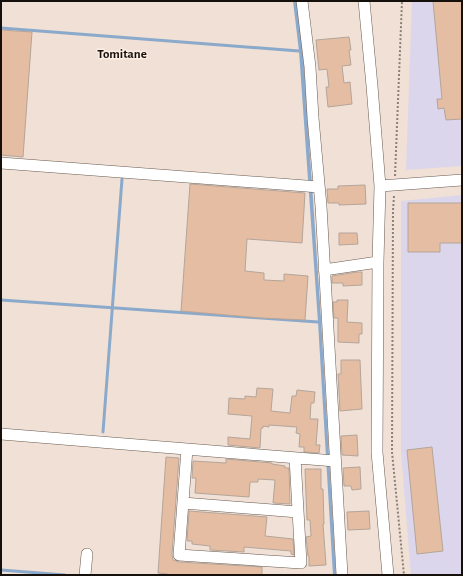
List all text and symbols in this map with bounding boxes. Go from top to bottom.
district label: Tomitane [97,48,147,61]

